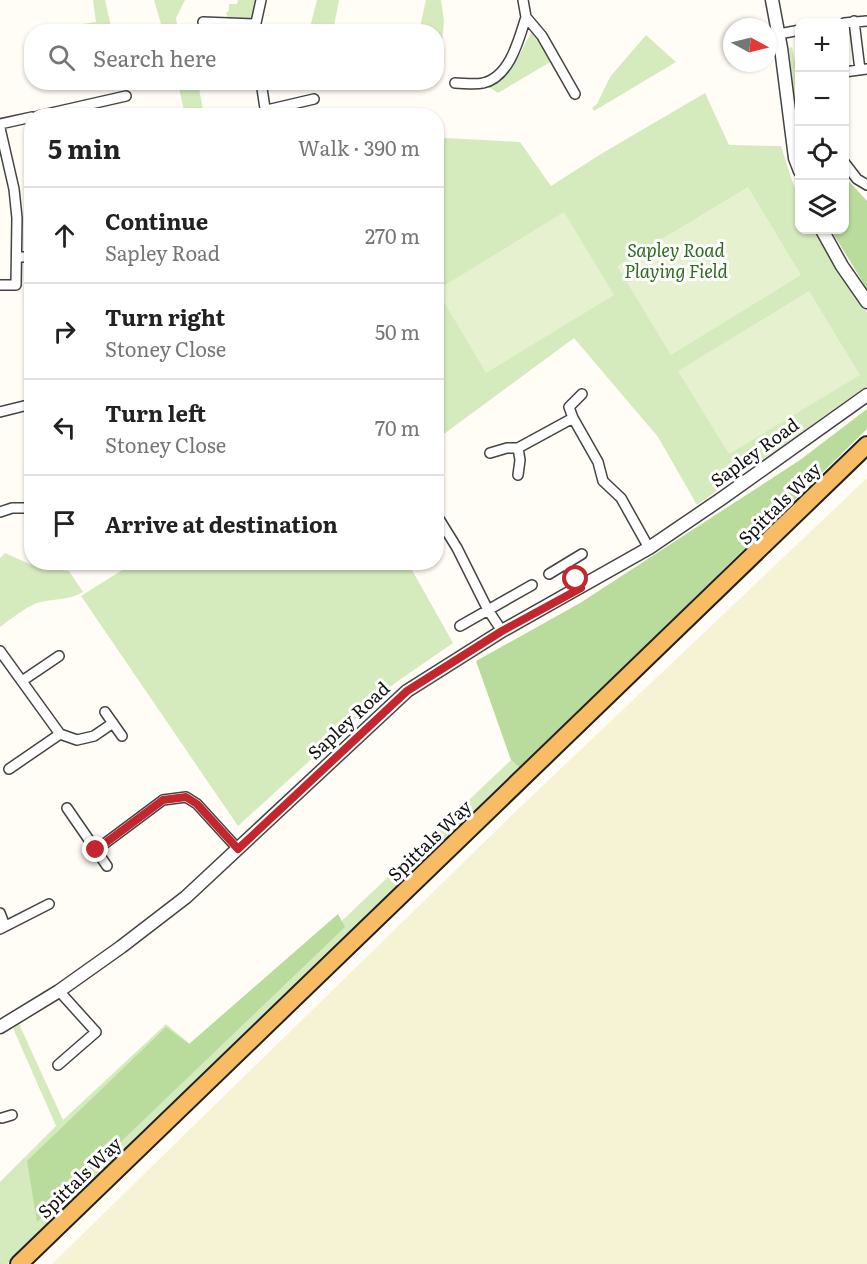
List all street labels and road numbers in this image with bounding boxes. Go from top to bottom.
street label: Sapley Road [704,410,804,493]
street label: Spittals Way [731,455,827,551]
street label: Sapley Road [301,675,395,765]
street label: Spittals Way [381,792,478,887]
street label: Spittals Way [31,1129,128,1224]

